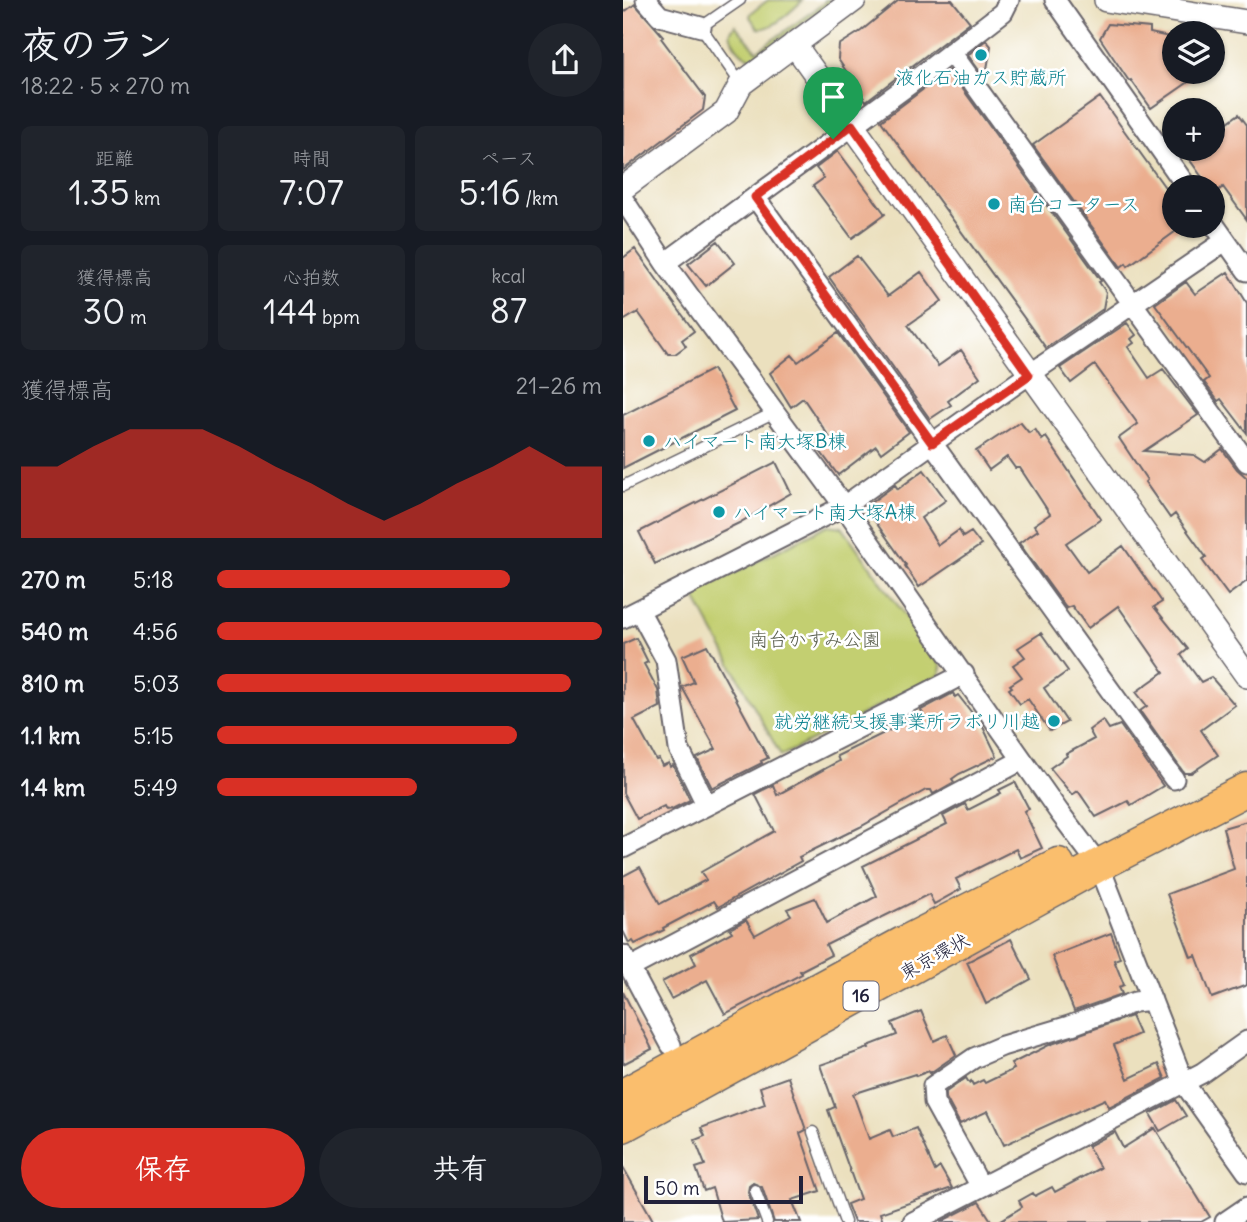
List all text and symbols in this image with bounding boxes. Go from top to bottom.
text: 夜のラン [21,21,173,68]
map controls [1162,21,1225,238]
button: layers [1162,21,1225,84]
button: share [528,23,602,97]
marker: 液化石油ガス貯蔵所 [973,47,989,63]
place label: 液化石油ガス貯蔵所 [895,65,1067,89]
pin [803,67,863,139]
text: 18:22 · 5 × 270 m [21,71,190,100]
icon: arrive [814,78,852,116]
button: + [1162,98,1225,161]
text: 距離 [95,146,134,170]
text: 時間 [292,146,331,170]
text: ペース [481,146,536,170]
text: 1.35 [68,170,130,214]
text: 7:07 [279,170,344,214]
text: 5:16 [459,170,521,214]
button: − [1162,175,1225,238]
text: km [130,186,161,210]
text: /km [521,186,558,210]
place label: 南台コータース [1008,192,1139,216]
marker: 南台コータース [986,196,1002,212]
text: kcal [491,264,526,288]
text: 獲得標高 [76,265,153,289]
text: 心拍数 [283,265,340,289]
text: 87 [490,288,527,332]
text: 30 [82,289,125,333]
text: 144 [263,289,317,333]
text: m [125,305,147,329]
text: bpm [317,305,360,329]
text: 21–26 m [516,371,602,400]
text: 獲得標高 [21,375,113,404]
place label: ハイマート南大塚B棟 [663,429,846,453]
marker: ハイマート南大塚B棟 [641,433,657,449]
place label: ハイマート南大塚A棟 [733,500,916,524]
marker: ハイマート南大塚A棟 [711,504,727,520]
text: 270 m [21,565,86,594]
text: 5:18 [133,565,174,594]
text: 540 m [21,617,88,646]
text: 4:56 [133,617,178,646]
park label: 南台かすみ公園 [749,627,881,651]
text: 810 m [21,669,84,698]
text: 5:03 [133,669,180,698]
place label: 就労継続支援事業所ラボリ川越 [774,709,1040,733]
marker: 就労継続支援事業所ラボリ川越 [1046,713,1062,729]
text: 1.1 km [21,721,80,750]
text: 5:15 [133,721,174,750]
text: 1.4 km [21,773,85,802]
text: 5:49 [133,773,178,802]
street label: 東京環状 [895,927,973,985]
road number: 16 [843,981,879,1010]
button: 保存 [21,1128,305,1208]
button: 共有 [319,1128,602,1208]
scale bar [644,1173,803,1205]
text: 50 m [655,1176,700,1200]

